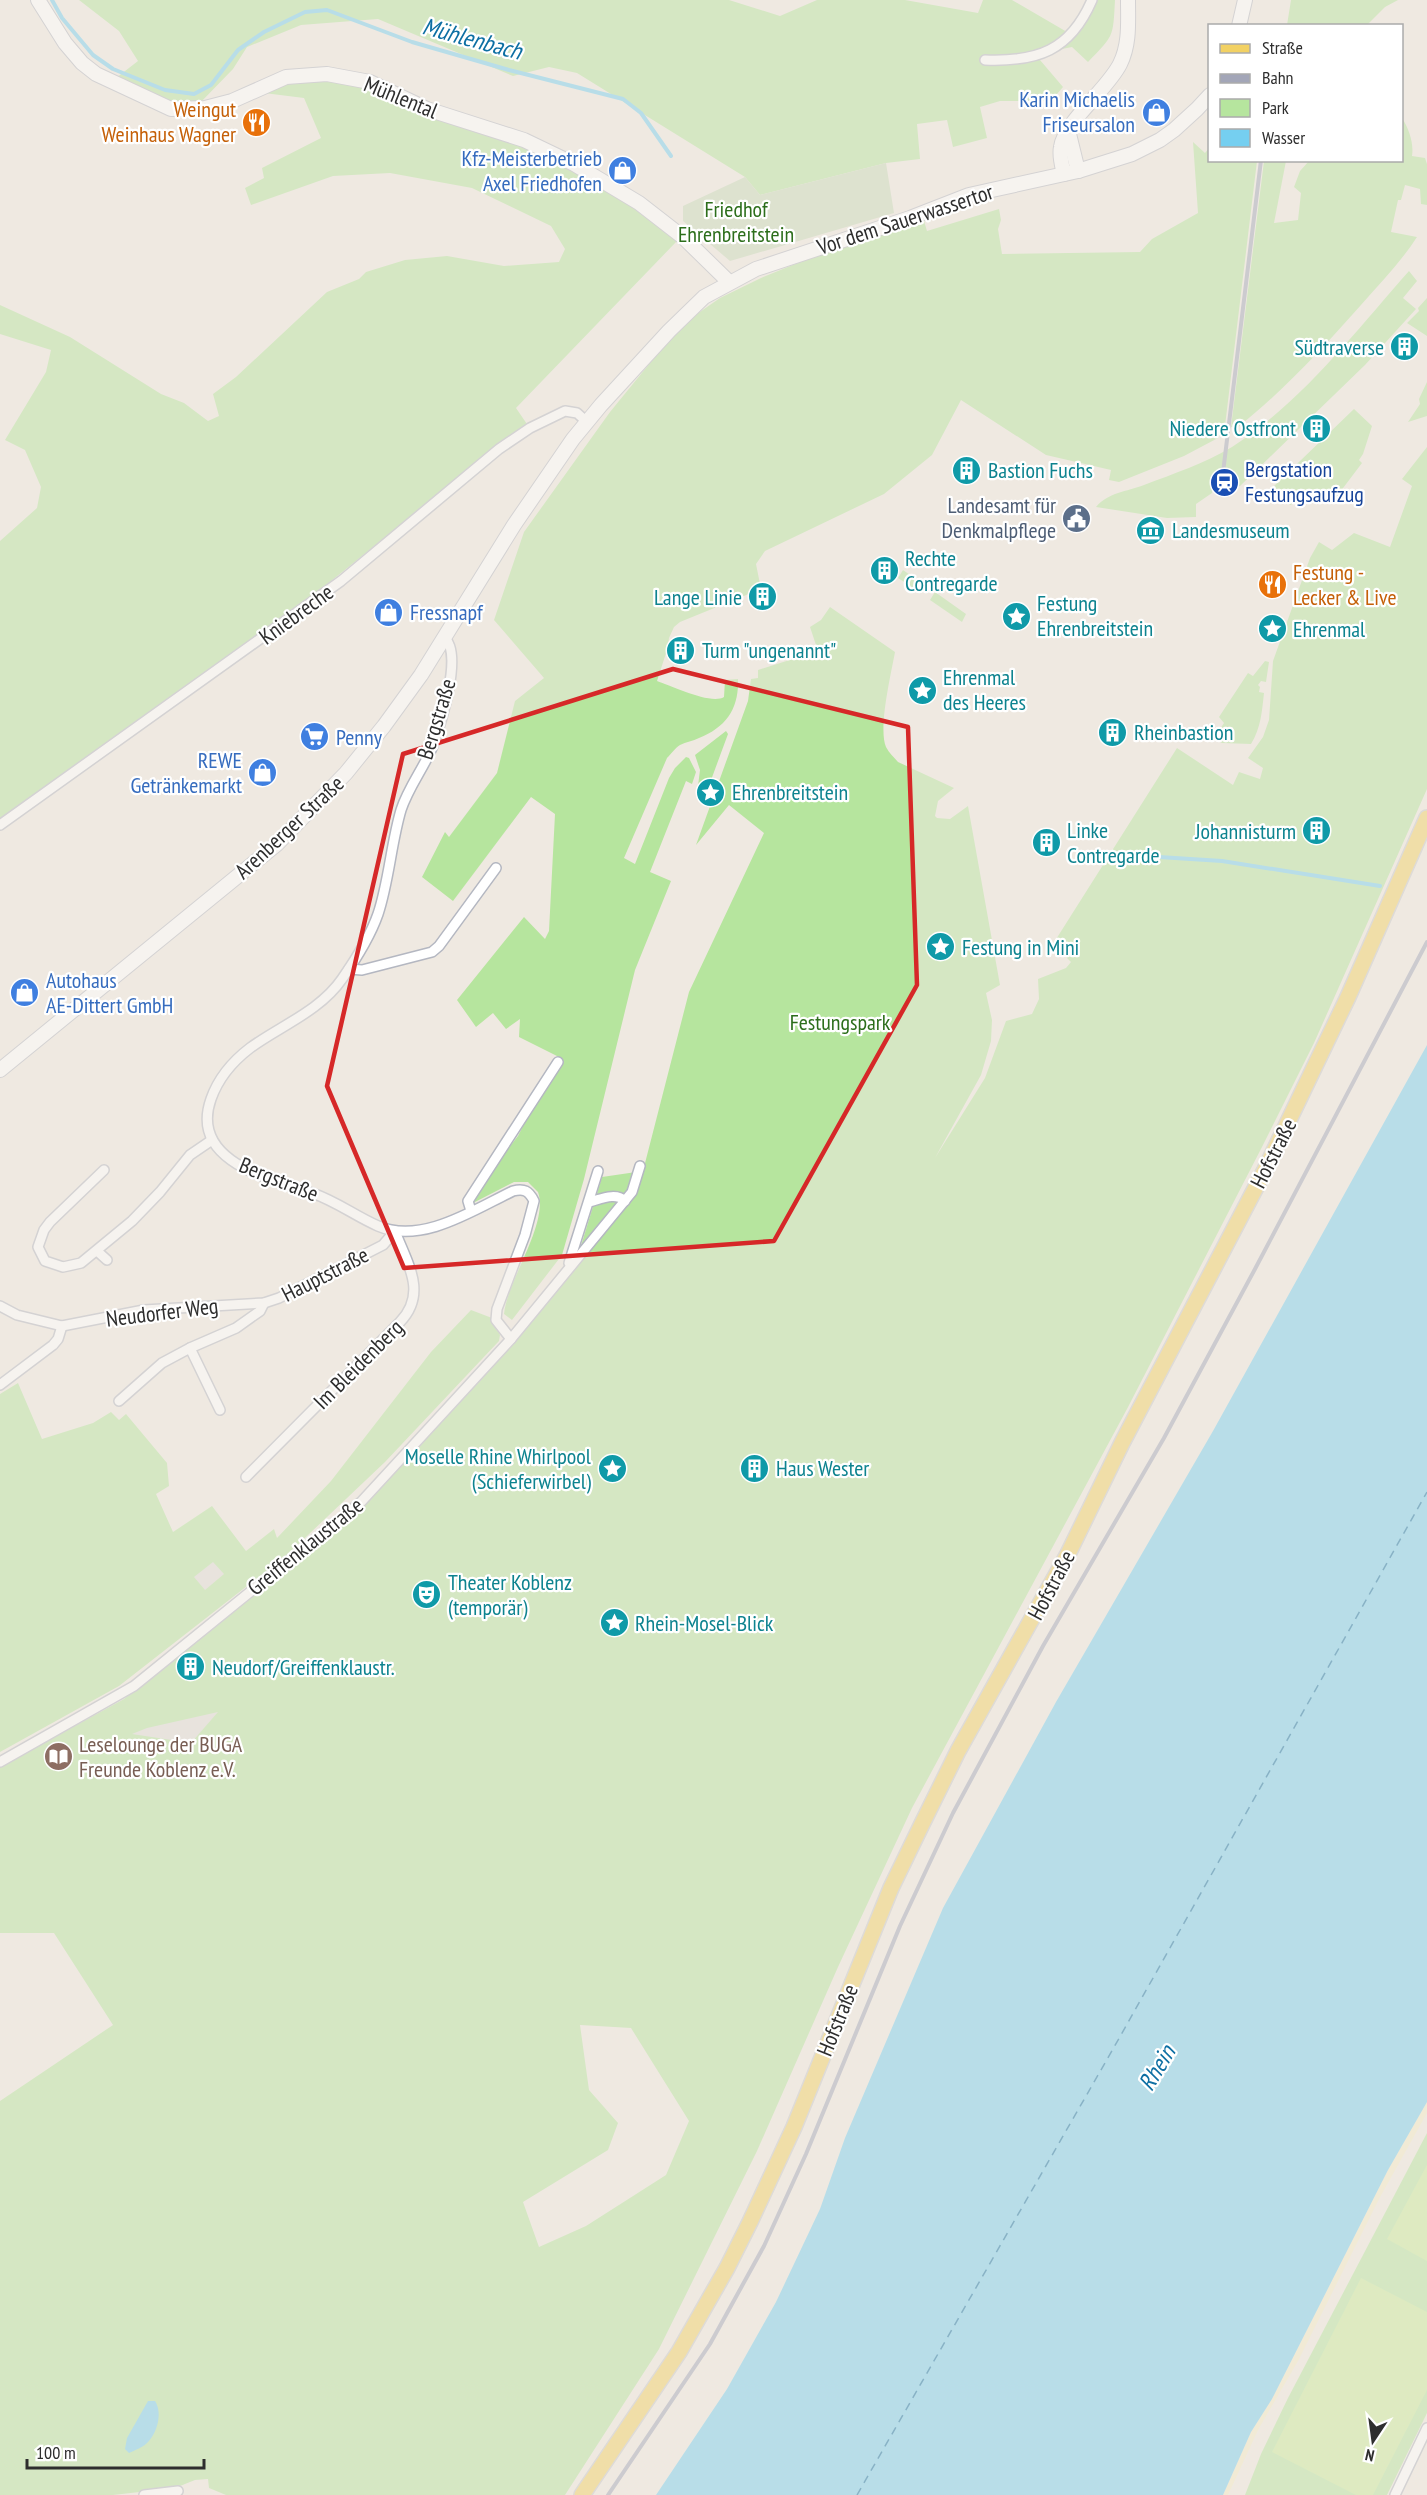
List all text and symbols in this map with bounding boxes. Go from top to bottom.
water label: Mühlenbach [419,10,527,67]
legend [1208,24,1403,162]
text: Straße [1262,36,1303,59]
text: Bahn [1262,66,1294,89]
street label: Mühlental [360,70,443,125]
place label: Karin Michaelis Friseursalon [1019,85,1135,138]
place label: Weingut Weinhaus Wagner [102,95,236,148]
shop icon: Karin Michaelis Friseursalon [1140,96,1172,128]
text: Park [1262,96,1289,119]
restaurant icon: Weingut Weinhaus Wagner [241,106,273,138]
text: Wasser [1262,126,1305,149]
place label: Kfz-Meisterbetrieb Axel Friedhofen [461,144,602,197]
shop icon: Kfz-Meisterbetrieb Axel Friedhofen [607,155,639,187]
street label: Vor dem Sauerwassertor [812,177,997,261]
park label: Friedhof Ehrenbreitstein [678,195,794,248]
building icon: Südtraverse [1389,331,1421,363]
place label: Südtraverse [1294,333,1384,361]
building icon: Niedere Ostfront [1301,412,1333,444]
place label: Niedere Ostfront [1169,414,1296,442]
building icon: Bastion Fuchs [951,454,983,486]
place label: Bergstation Festungsaufzug [1245,455,1364,508]
place label: Bastion Fuchs [988,456,1093,484]
station icon: Bergstation Festungsaufzug [1208,466,1240,498]
place label: Landesamt für Denkmalpflege [942,491,1056,544]
public building icon: Landesamt für Denkmalpflege [1061,502,1093,534]
museum icon: Landesmuseum [1135,514,1167,546]
place label: Landesmuseum [1172,516,1290,544]
place label: Rechte Contregarde [905,544,998,597]
building icon: Rechte Contregarde [868,555,900,587]
place label: Festung - Lecker & Live [1293,558,1397,611]
restaurant icon: Festung - Lecker & Live [1256,569,1288,601]
street label: Kniebreche [253,578,339,650]
building icon: Lange Linie [747,581,779,613]
place label: Lange Linie [654,583,742,611]
place label: Festung Ehrenbreitstein [1037,589,1153,642]
shop icon: Fressnapf [373,596,405,628]
place label: Fressnapf [410,598,484,626]
place icon: Festung Ehrenbreitstein [1000,600,1032,632]
place icon: Ehrenmal [1256,613,1288,645]
place label: Ehrenmal [1293,615,1366,643]
building icon: Turm "ungenannt" [665,634,697,666]
place label: Turm "ungenannt" [702,636,836,664]
place label: Ehrenmal des Heeres [943,663,1026,716]
place icon: Ehrenmal des Heeres [906,674,938,706]
street label: Bergstraße [410,675,462,763]
building icon: Rheinbastion [1097,716,1129,748]
place label: Rheinbastion [1134,718,1234,746]
supermarket icon: Penny [299,721,331,753]
place label: Penny [336,723,383,751]
place label: REWE Getränkemarkt [130,746,242,799]
shop icon: REWE Getränkemarkt [247,757,279,789]
street label: Arenberger Straße [229,769,349,885]
place icon: Ehrenbreitstein [695,776,727,808]
place label: Ehrenbreitstein [732,778,848,806]
building icon: Johannisturm [1301,815,1333,847]
place label: Linke Contregarde [1067,816,1160,869]
place label: Johannisturm [1194,817,1296,845]
building icon: Linke Contregarde [1030,827,1062,859]
place icon: Festung in Mini [925,931,957,963]
place label: Festung in Mini [962,933,1079,961]
place label: Autohaus AE-Dittert GmbH [46,966,173,1019]
shop icon: Autohaus AE-Dittert GmbH [9,977,41,1009]
park label: Festungspark [790,1008,891,1036]
street label: Hofstraße [1244,1113,1302,1193]
street label: Bergstraße [235,1150,323,1208]
street label: Hauptstraße [277,1240,373,1308]
street label: Neudorfer Weg [104,1291,220,1333]
street label: Im Bleidenberg [307,1313,409,1415]
place label: Moselle Rhine Whirlpool (Schieferwirbel) [405,1442,592,1495]
building icon: Haus Wester [739,1452,771,1484]
place icon: Moselle Rhine Whirlpool (Schieferwirbel) [596,1453,628,1485]
place label: Haus Wester [776,1454,869,1482]
street label: Greiffenklaustraße [241,1491,369,1601]
street label: Hofstraße [1021,1545,1081,1625]
place label: Theater Koblenz (temporär) [448,1568,572,1621]
theatre icon: Theater Koblenz (temporär) [411,1579,443,1611]
place icon: Rhein-Mosel-Blick [598,1607,630,1639]
place label: Rhein-Mosel-Blick [635,1609,774,1637]
building icon: Neudorf/Greiffenklaustr. [175,1651,207,1683]
place label: Neudorf/Greiffenklaustr. [212,1653,395,1681]
place label: Leselounge der BUGA Freunde Koblenz e.V. [79,1730,243,1783]
library icon: Leselounge der BUGA Freunde Koblenz e.V. [42,1741,74,1773]
street label: Hofstraße [810,1980,864,2060]
water label: Rhein [1131,2038,1183,2096]
north arrow [1343,2411,1403,2471]
scale bar [27,2432,204,2470]
text: 100 m [36,2441,76,2464]
text: N [1363,2445,1376,2466]

